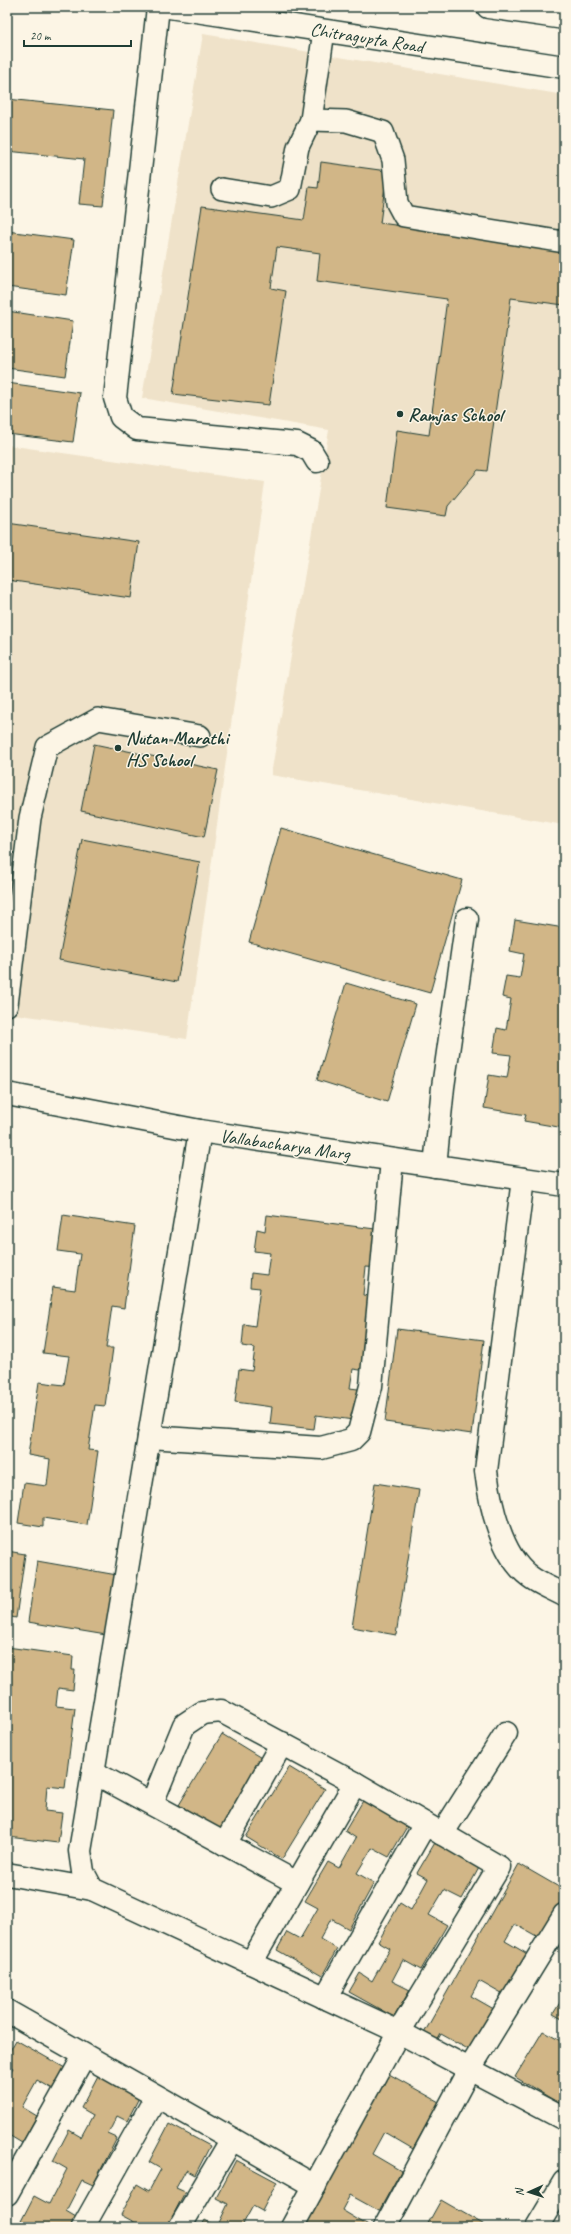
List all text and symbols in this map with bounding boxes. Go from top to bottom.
street label: Chitragupta Road [309,17,429,59]
scale bar [24,22,131,48]
text: 20 m [30,28,52,44]
place label: Ramjas School [408,403,506,427]
marker: Ramjas School [395,409,405,419]
place label: Nutan Marathi HS School [126,726,230,772]
marker: Nutan Marathi HS School [113,743,123,753]
street label: Vallabacharya Marg [218,1124,353,1166]
north arrow [509,2172,549,2212]
text: N [512,2187,526,2196]

